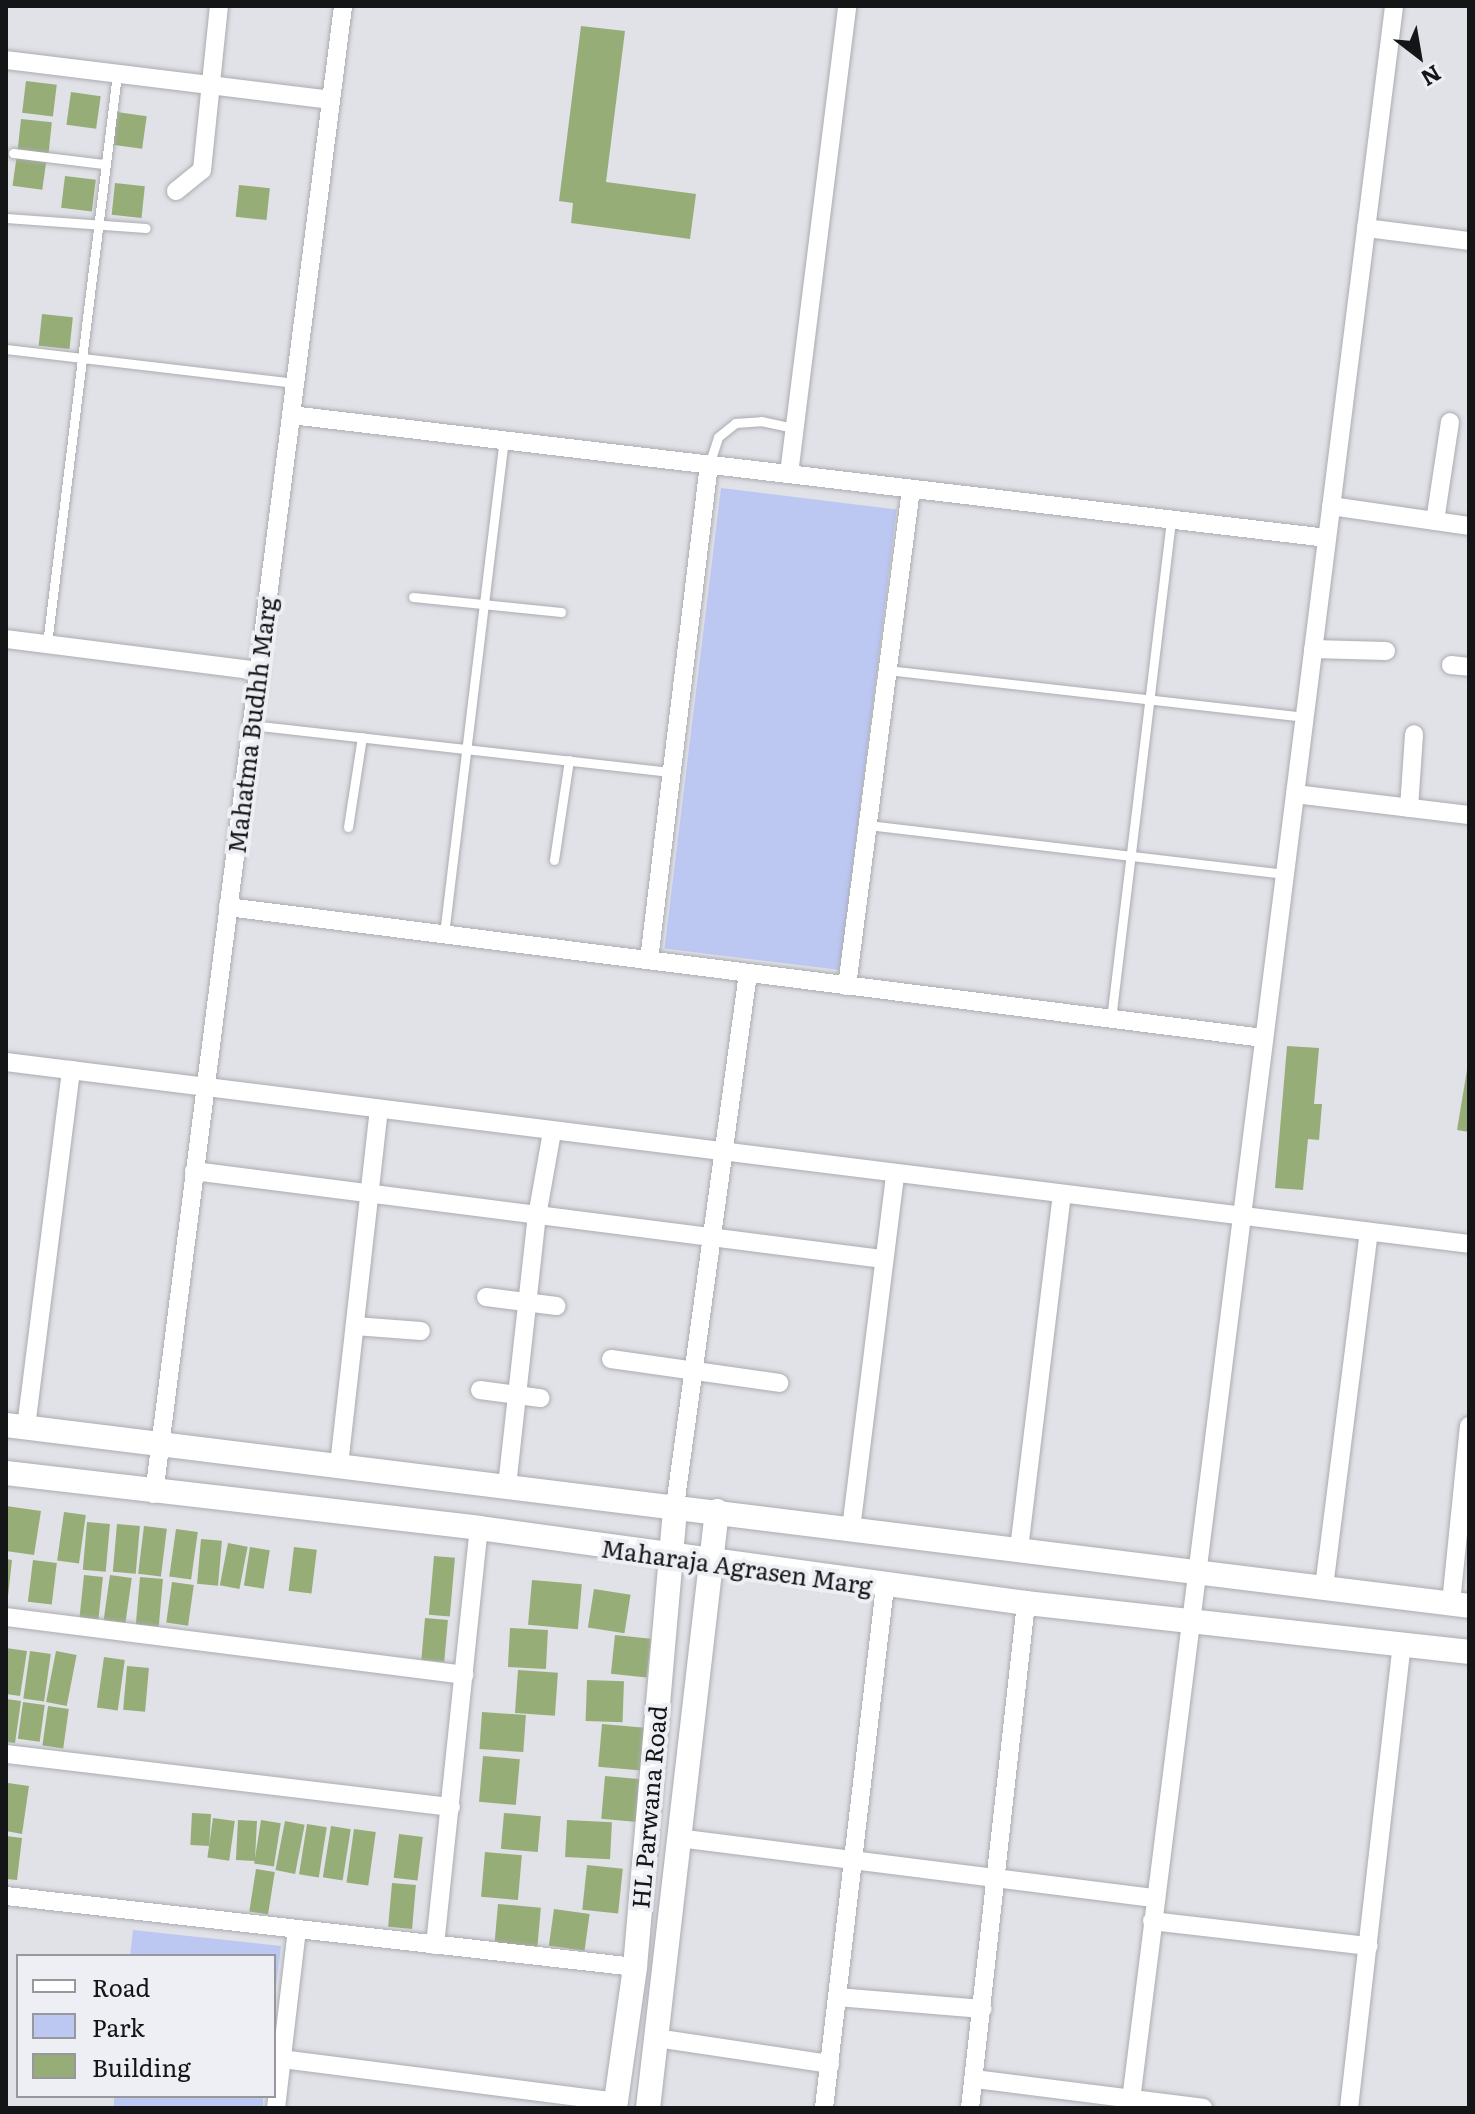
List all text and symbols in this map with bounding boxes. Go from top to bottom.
north arrow [1379,16,1459,96]
text: N [1415,58,1448,96]
street label: Mahatma Budhh Marg [221,595,281,855]
street label: Maharaja Agrasen Marg [599,1533,875,1599]
street label: HL Parwana Road [625,1704,671,1910]
legend [16,1954,276,2098]
text: Road [92,1969,150,2004]
text: Park [92,2009,145,2044]
text: Building [92,2049,191,2084]

